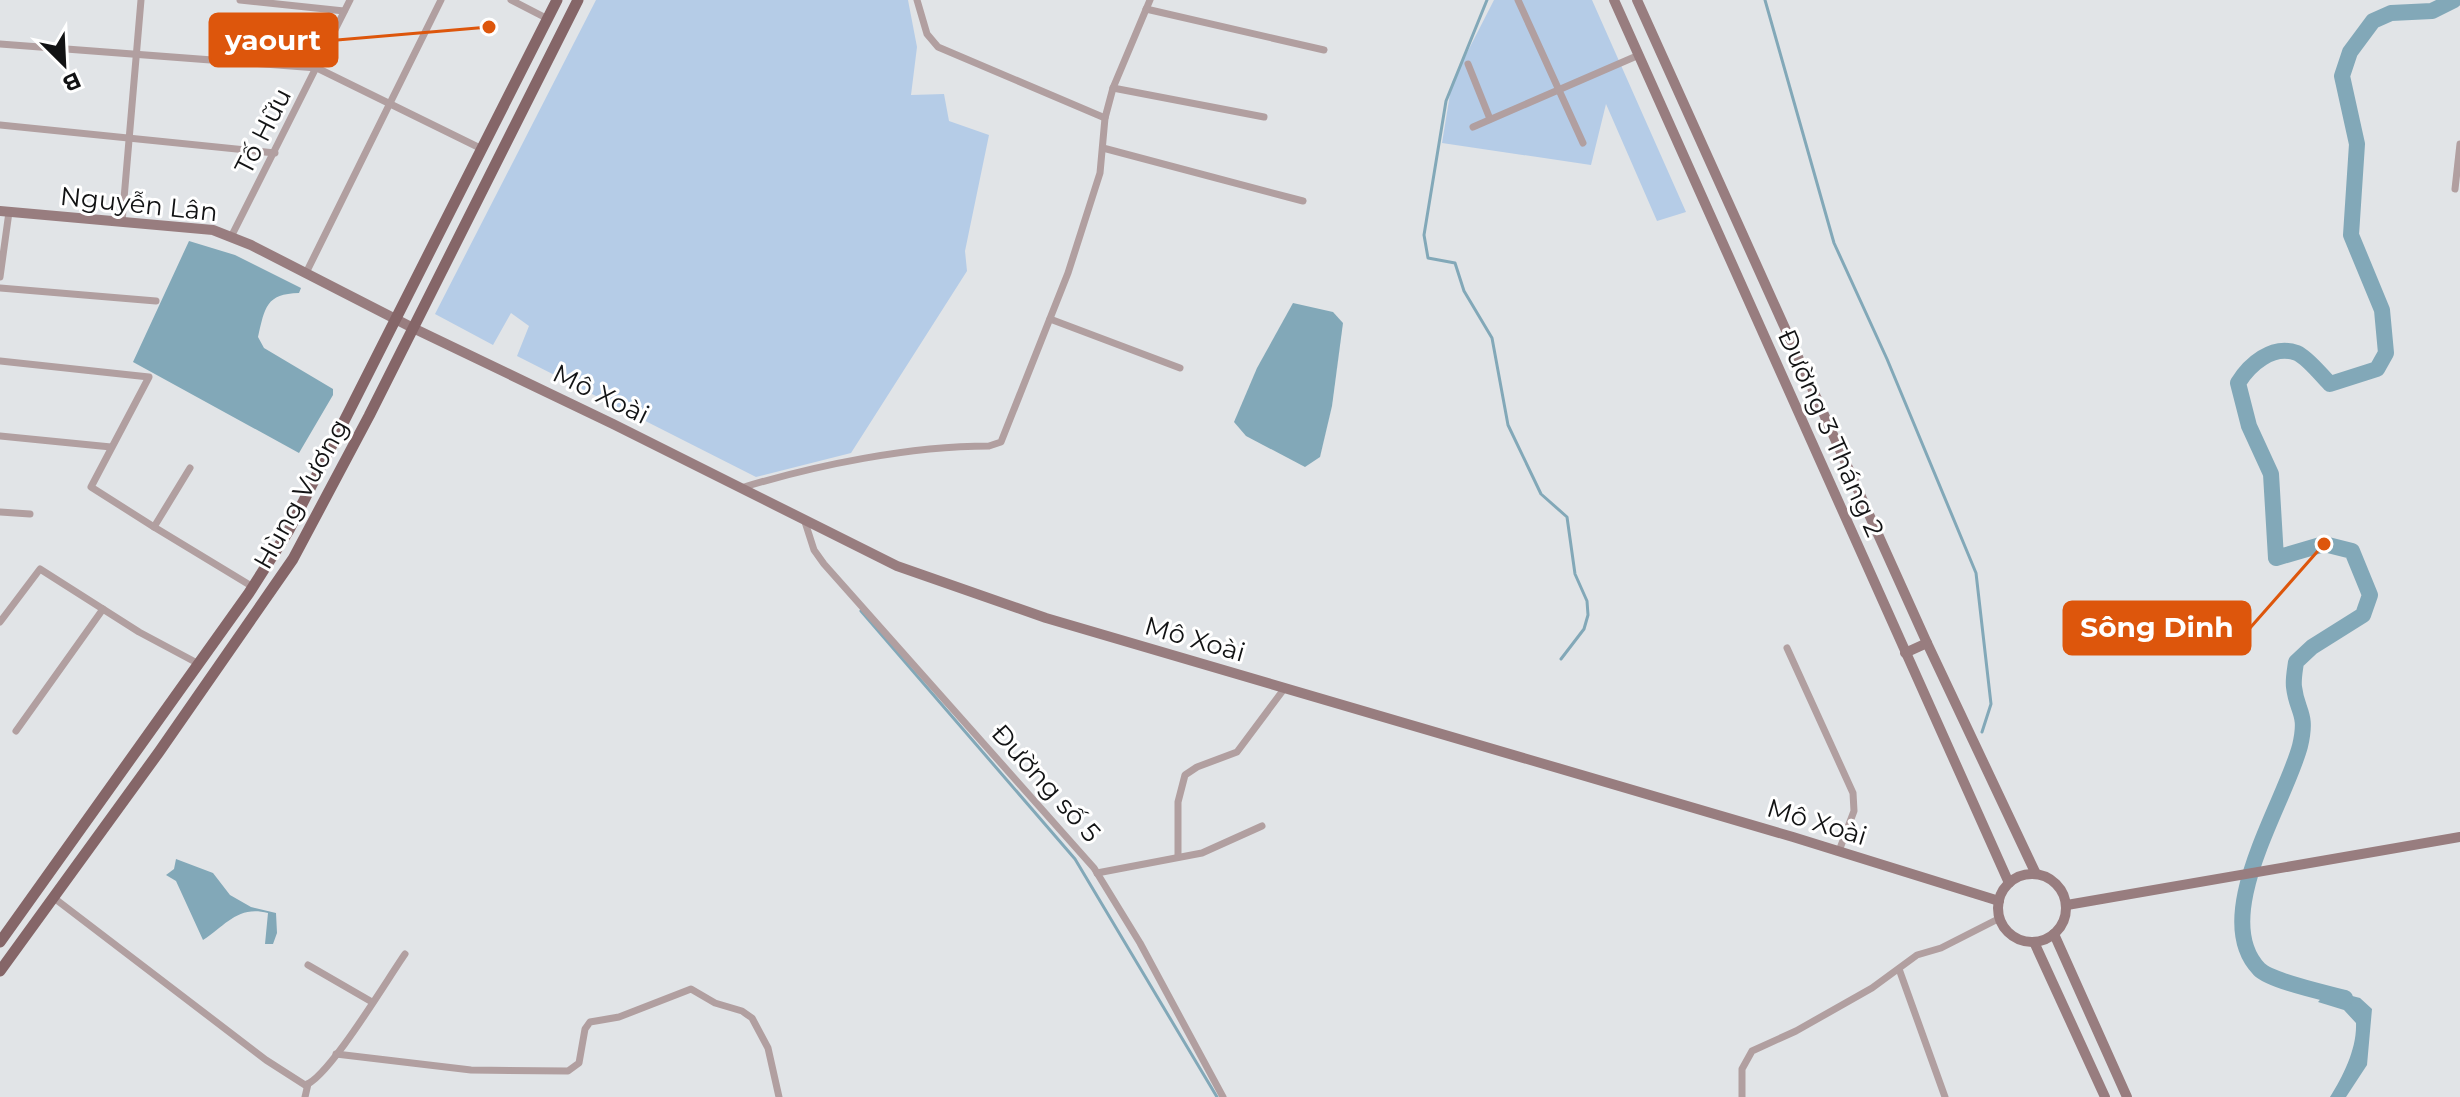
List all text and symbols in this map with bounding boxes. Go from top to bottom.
callout: yaourt [210,14,337,66]
text: yaourt [224,23,321,57]
north arrow [24,24,104,104]
text: B [59,66,85,98]
street label: Tố Hữu [228,83,298,179]
street label: Nguyễn Lân [59,180,219,228]
street label: Đường 3 Tháng 2 [1771,324,1891,542]
street label: Mô Xoài [548,357,654,431]
street label: Hùng Vương [247,413,355,575]
callout: Sông Dinh [2064,602,2250,654]
street label: Mô Xoài [1141,609,1249,669]
text: Sông Dinh [2080,610,2234,644]
street label: Đường số 5 [985,717,1107,849]
street label: Mô Xoài [1763,792,1871,852]

